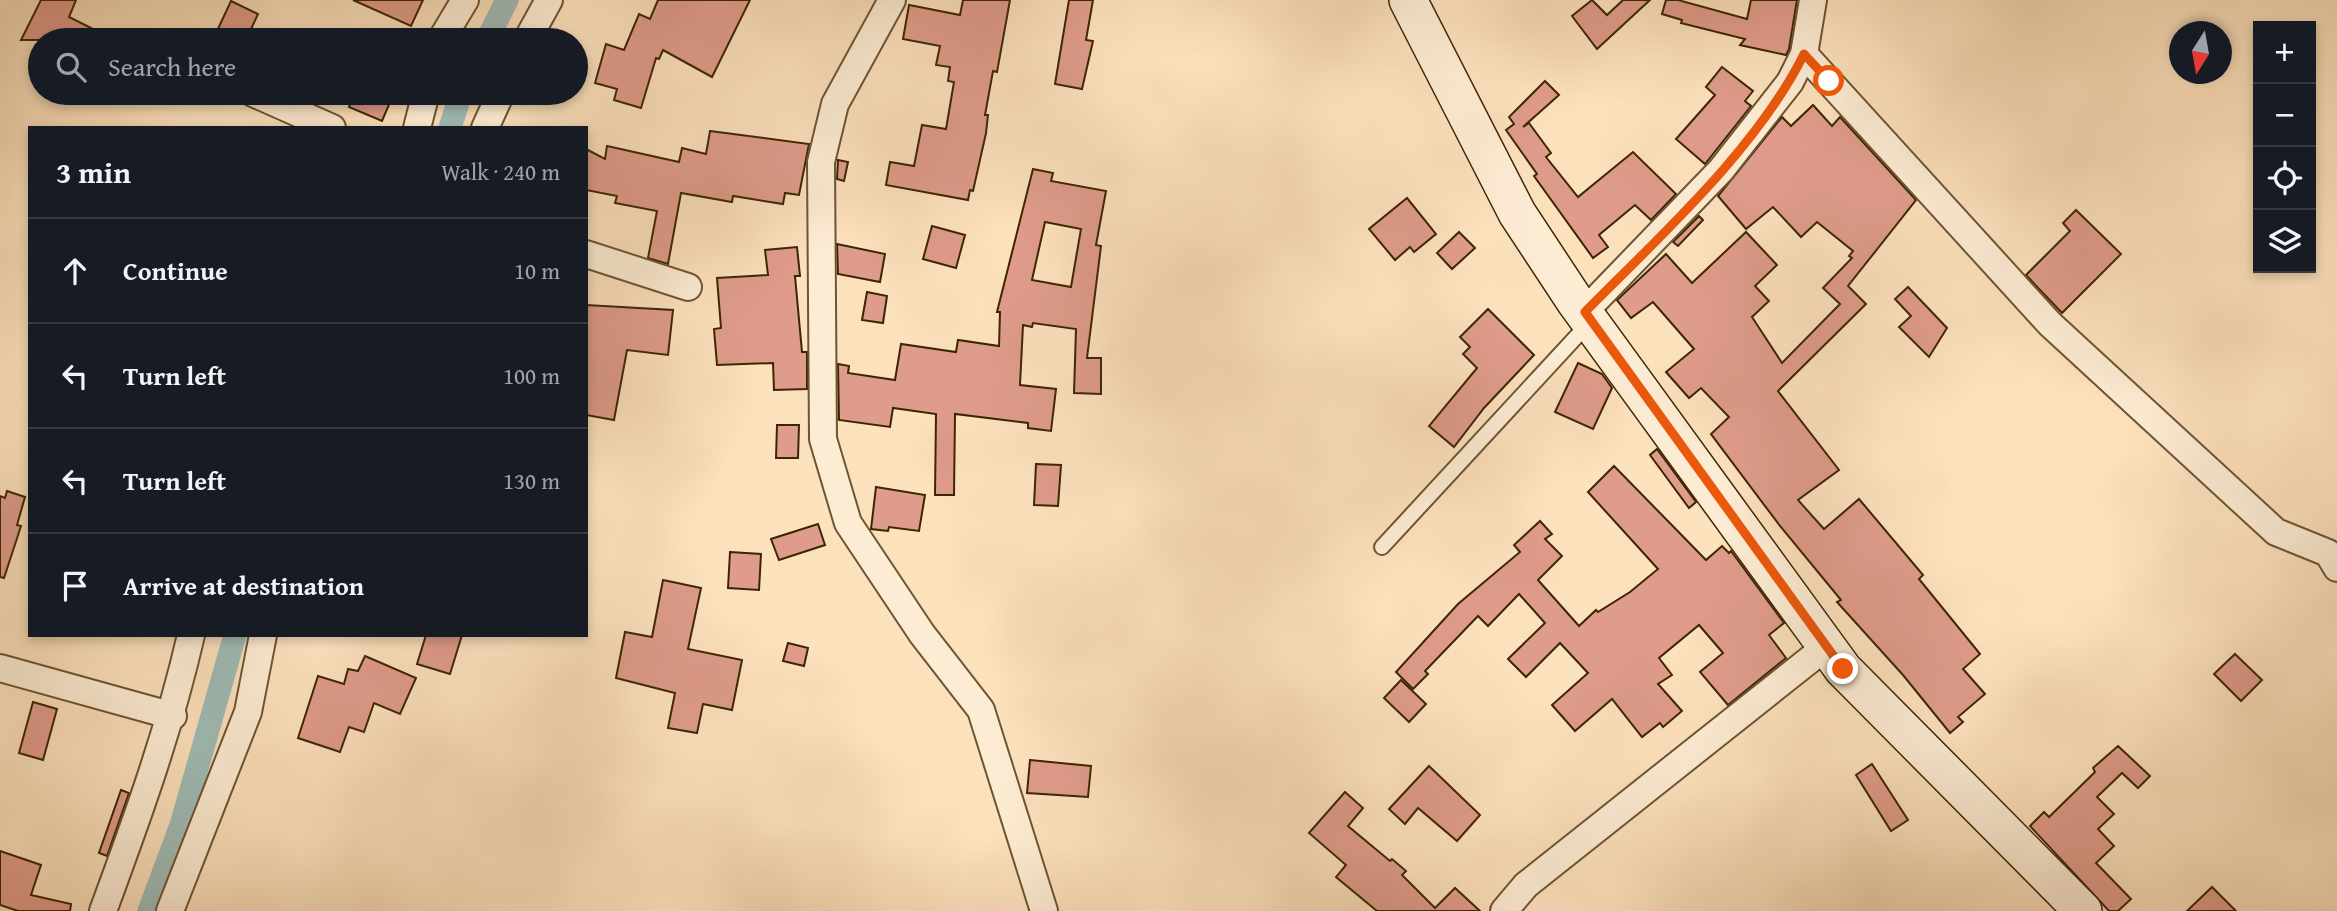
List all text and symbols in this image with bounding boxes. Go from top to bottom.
north arrow [2169,21,2232,84]
map controls [2253,21,2316,273]
button: + [2253,21,2316,84]
search box [28,28,588,105]
text: Search here [108,47,236,86]
icon: search [52,48,90,86]
route start [1813,65,1844,96]
button: − [2253,84,2316,147]
button: locate [2253,147,2316,210]
text: 3 min [56,150,131,194]
text: Walk · 240 m [441,155,560,188]
button: layers [2253,210,2316,273]
text: Continue [123,251,228,290]
icon: ahead [56,252,94,290]
text: 10 m [514,254,560,287]
text: Turn left [123,356,226,395]
icon: left [56,357,94,395]
text: 100 m [503,359,560,392]
text: Turn left [123,461,226,500]
icon: left [56,462,94,500]
text: 130 m [503,464,560,497]
text: Arrive at destination [123,566,364,605]
icon: arrive [56,567,94,605]
route end [1827,653,1858,684]

